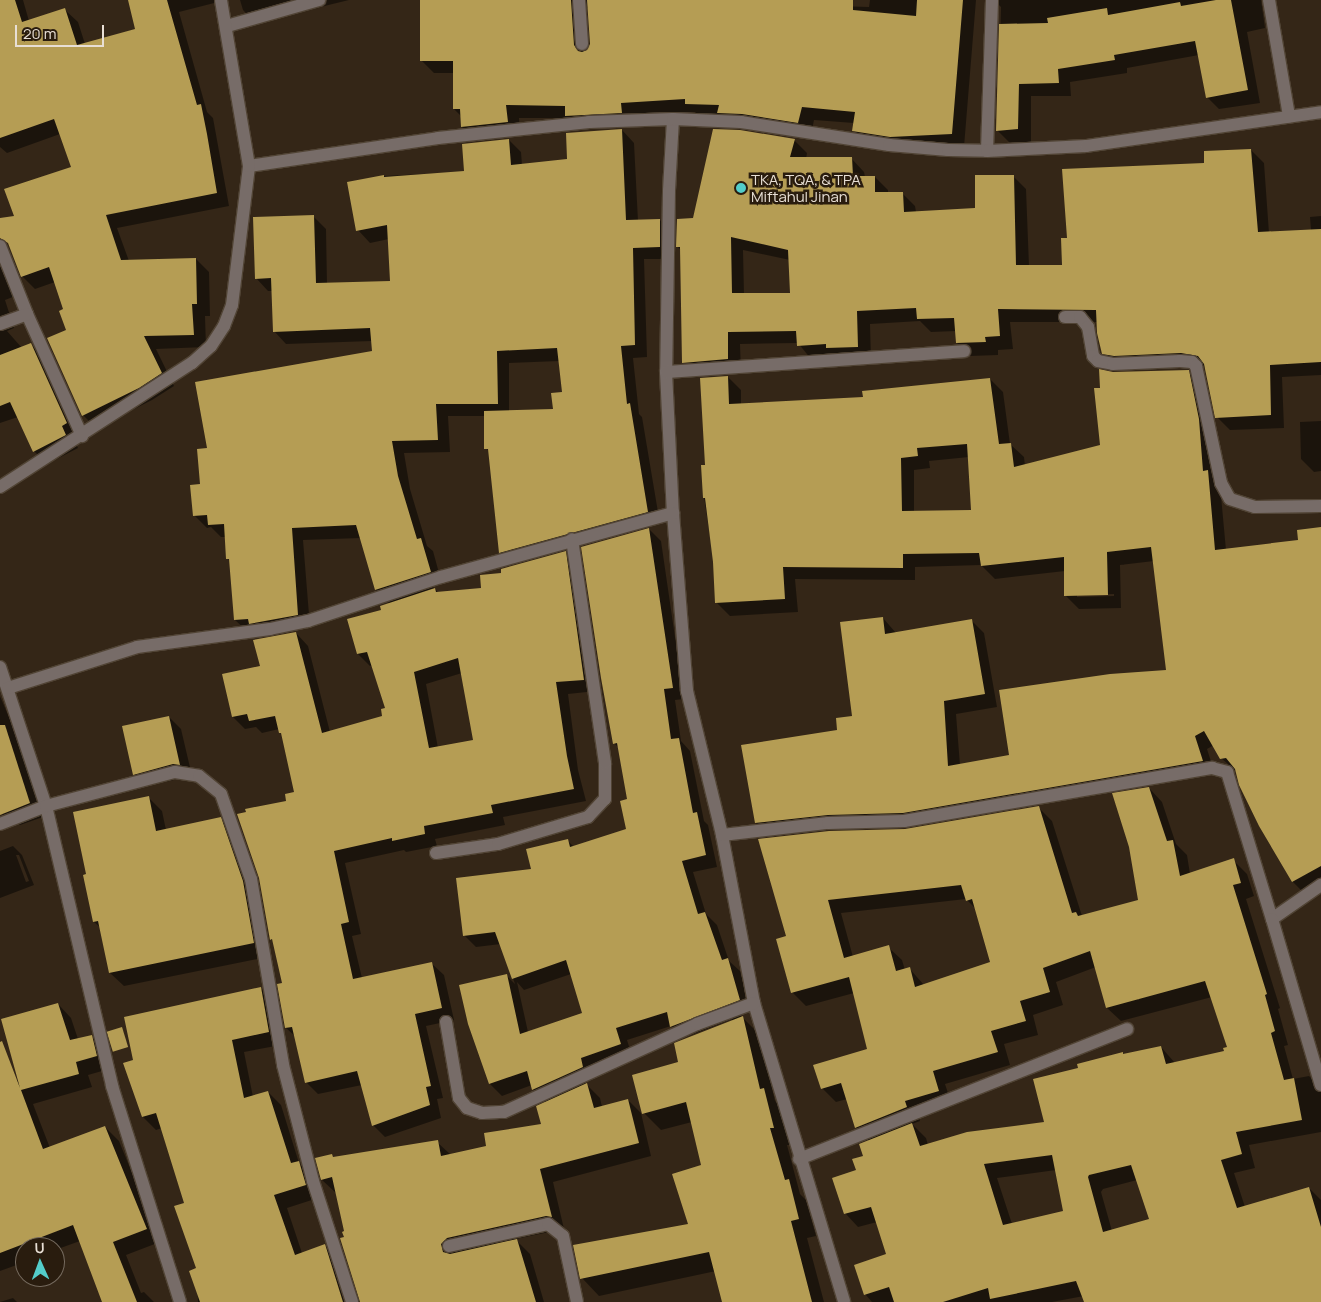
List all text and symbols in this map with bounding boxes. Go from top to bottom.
scale bar [18,15,106,47]
text: 20 m [23,23,56,44]
place label: TKA, TQA, & TPA Miftahul Jinan [751,170,861,205]
marker: TKA, TQA, & TPA Miftahul Jinan [735,182,747,194]
north arrow [15,1237,65,1287]
text: U [34,1238,45,1257]

